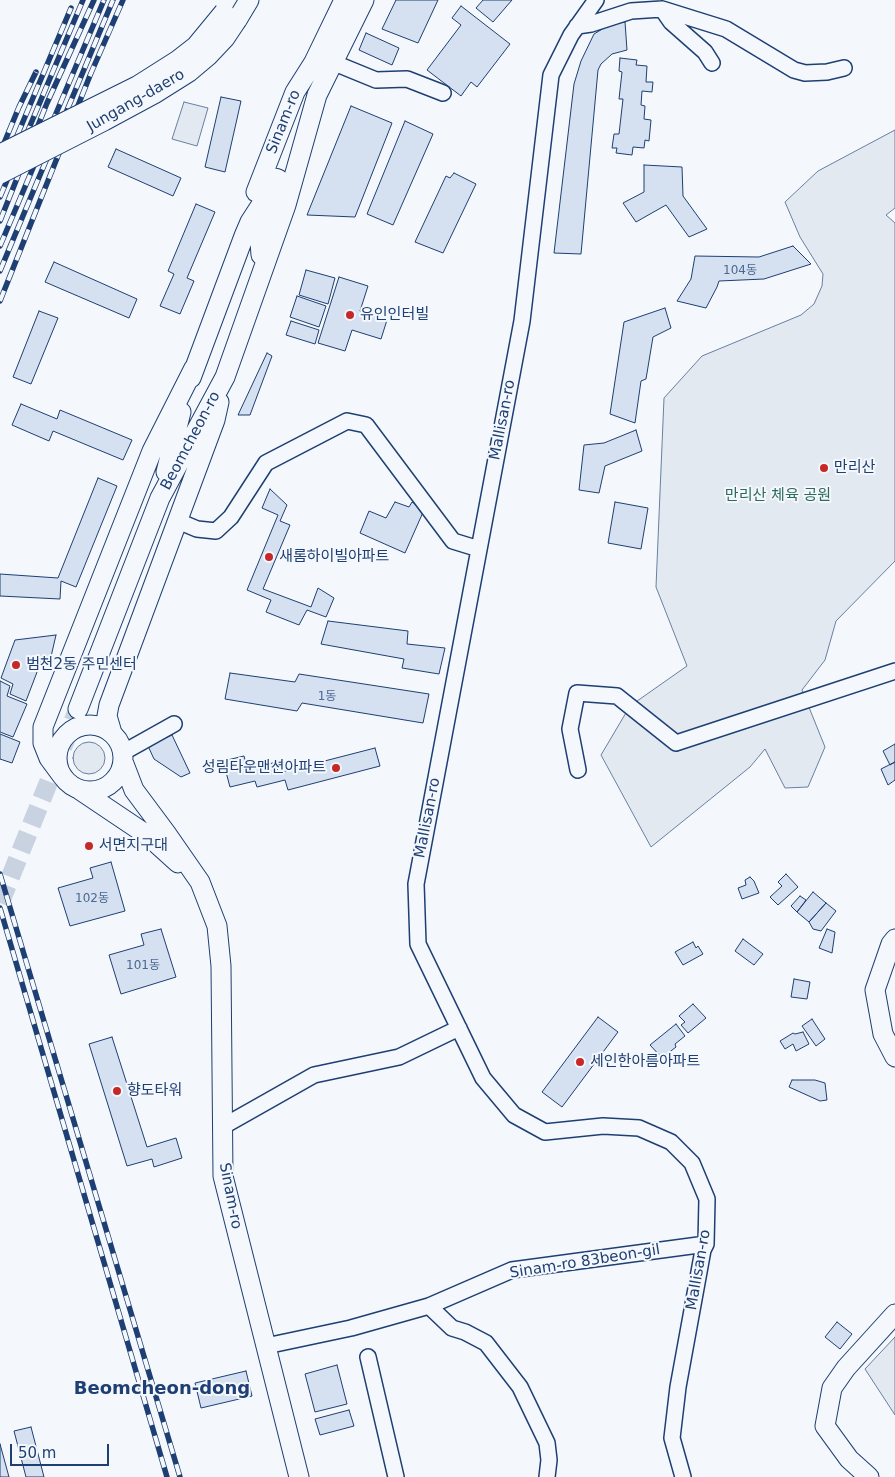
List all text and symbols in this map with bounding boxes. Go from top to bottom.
street label: Jungang-daero [84,66,188,136]
street label: Sinam-ro [263,87,305,157]
house number: 104동 [723,264,757,278]
place label: 유인인터빌 [360,306,429,324]
marker: 유인인터빌 [344,309,356,321]
street label: Mallisan-ro [486,378,520,462]
street label: Beomcheon-ro [157,388,225,494]
place label: 만리산 [834,459,875,477]
marker: 만리산 [818,462,830,474]
park label: 만리산 체육 공원 [725,487,831,505]
place label: 새롬하이빌아파트 [279,548,389,566]
marker: 새롬하이빌아파트 [263,551,275,563]
place label: 범천2동 주민센터 [26,656,137,674]
marker: 범천2동 주민센터 [10,659,22,671]
house number: 1동 [318,690,336,704]
place label: 성림타운맨션아파트 [202,759,326,777]
marker: 성림타운맨션아파트 [330,762,342,774]
street label: Mallisan-ro [411,776,445,860]
place label: 서면지구대 [99,837,168,855]
marker: 서면지구대 [83,840,95,852]
house number: 102동 [75,892,109,906]
house number: 101동 [126,959,160,973]
place label: 세인한아름아파트 [590,1053,700,1071]
marker: 세인한아름아파트 [574,1056,586,1068]
place label: 향도타워 [127,1082,182,1100]
marker: 향도타워 [111,1085,123,1097]
street label: Sinam-ro [215,1161,245,1231]
street label: Mallisan-ro [683,1228,715,1312]
street label: Sinam-ro 83beon-gil [509,1241,661,1283]
district label: Beomcheon-dong [74,1378,250,1400]
scale bar [12,1434,111,1466]
text: 50 m [18,1444,56,1462]

